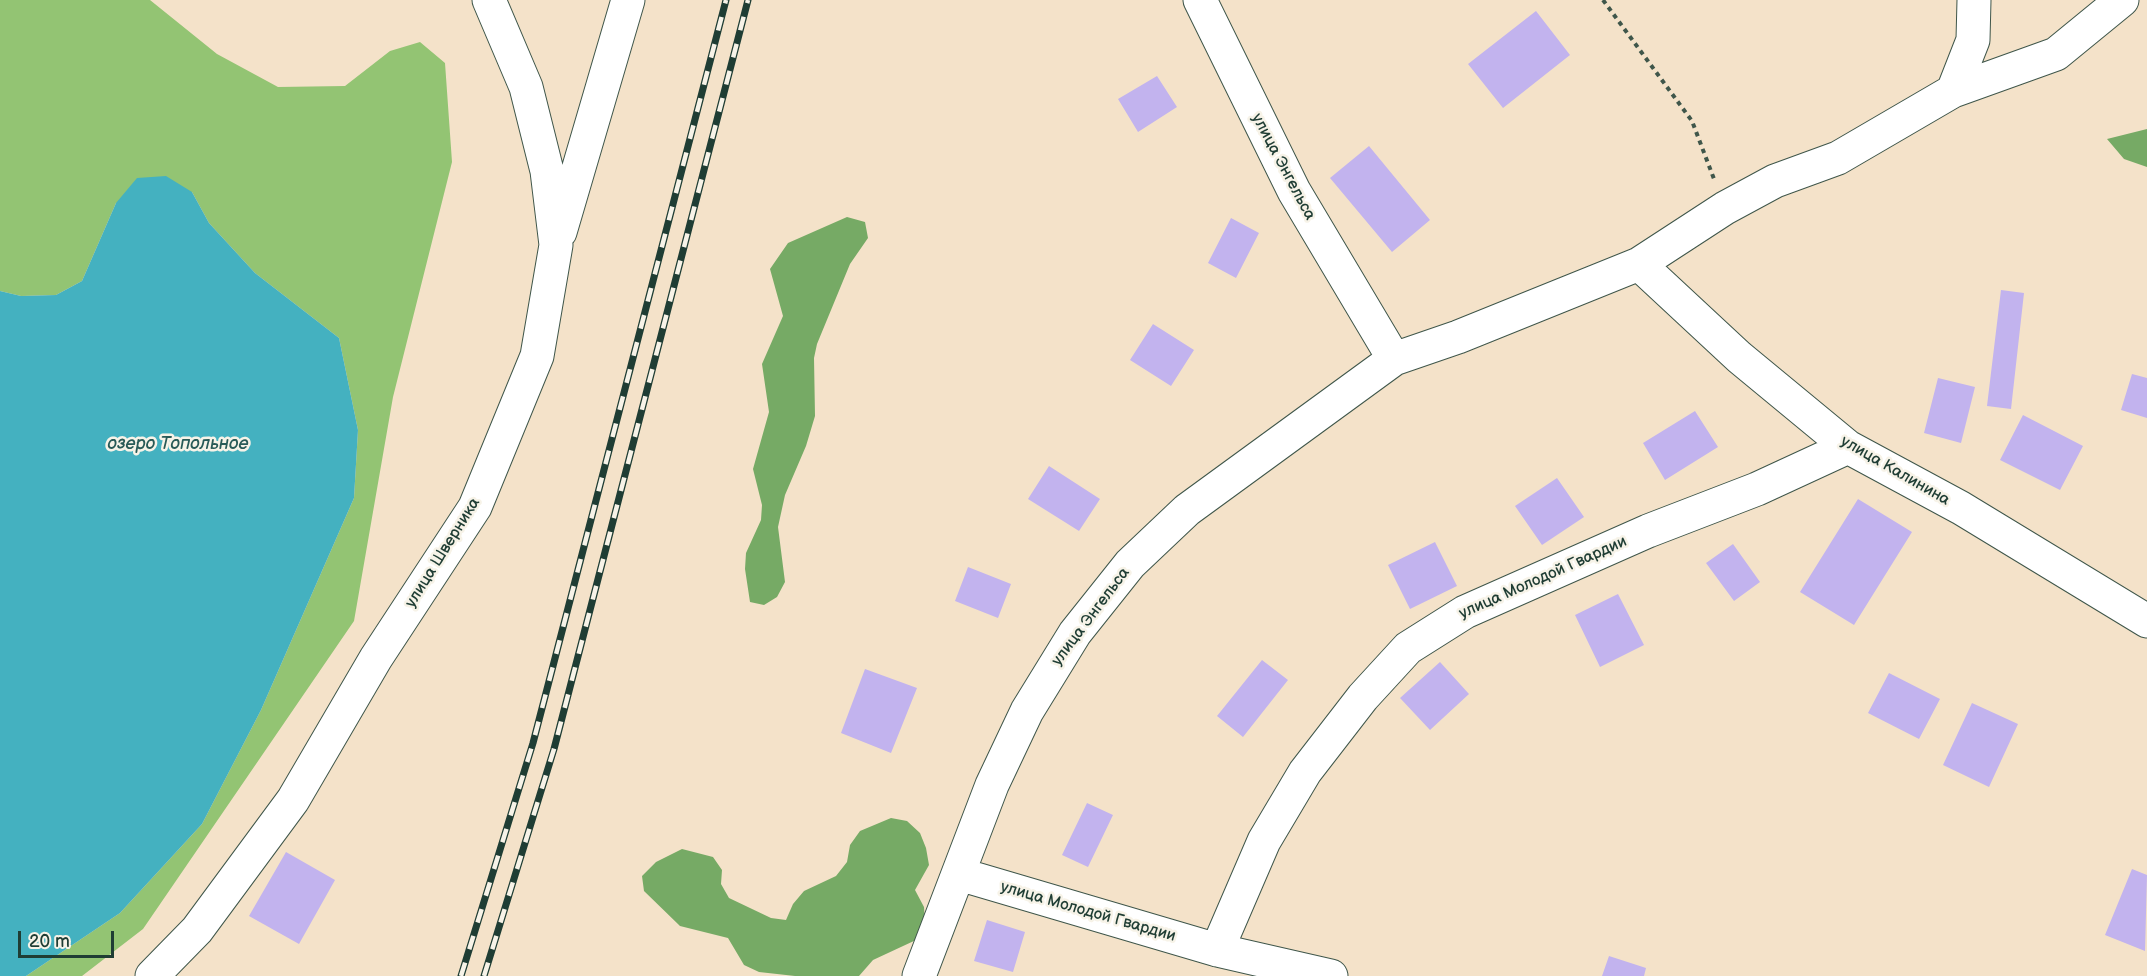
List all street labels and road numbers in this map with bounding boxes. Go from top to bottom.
street label: улица Энгельса [1247,110,1319,224]
street label: улица Калинина [1837,432,1953,510]
street label: улица Шверника [401,494,485,612]
street label: улица Молодой Гвардии [1456,532,1630,624]
street label: улица Энгельса [1048,564,1134,670]
street label: улица Молодой Гвардии [998,878,1178,946]

